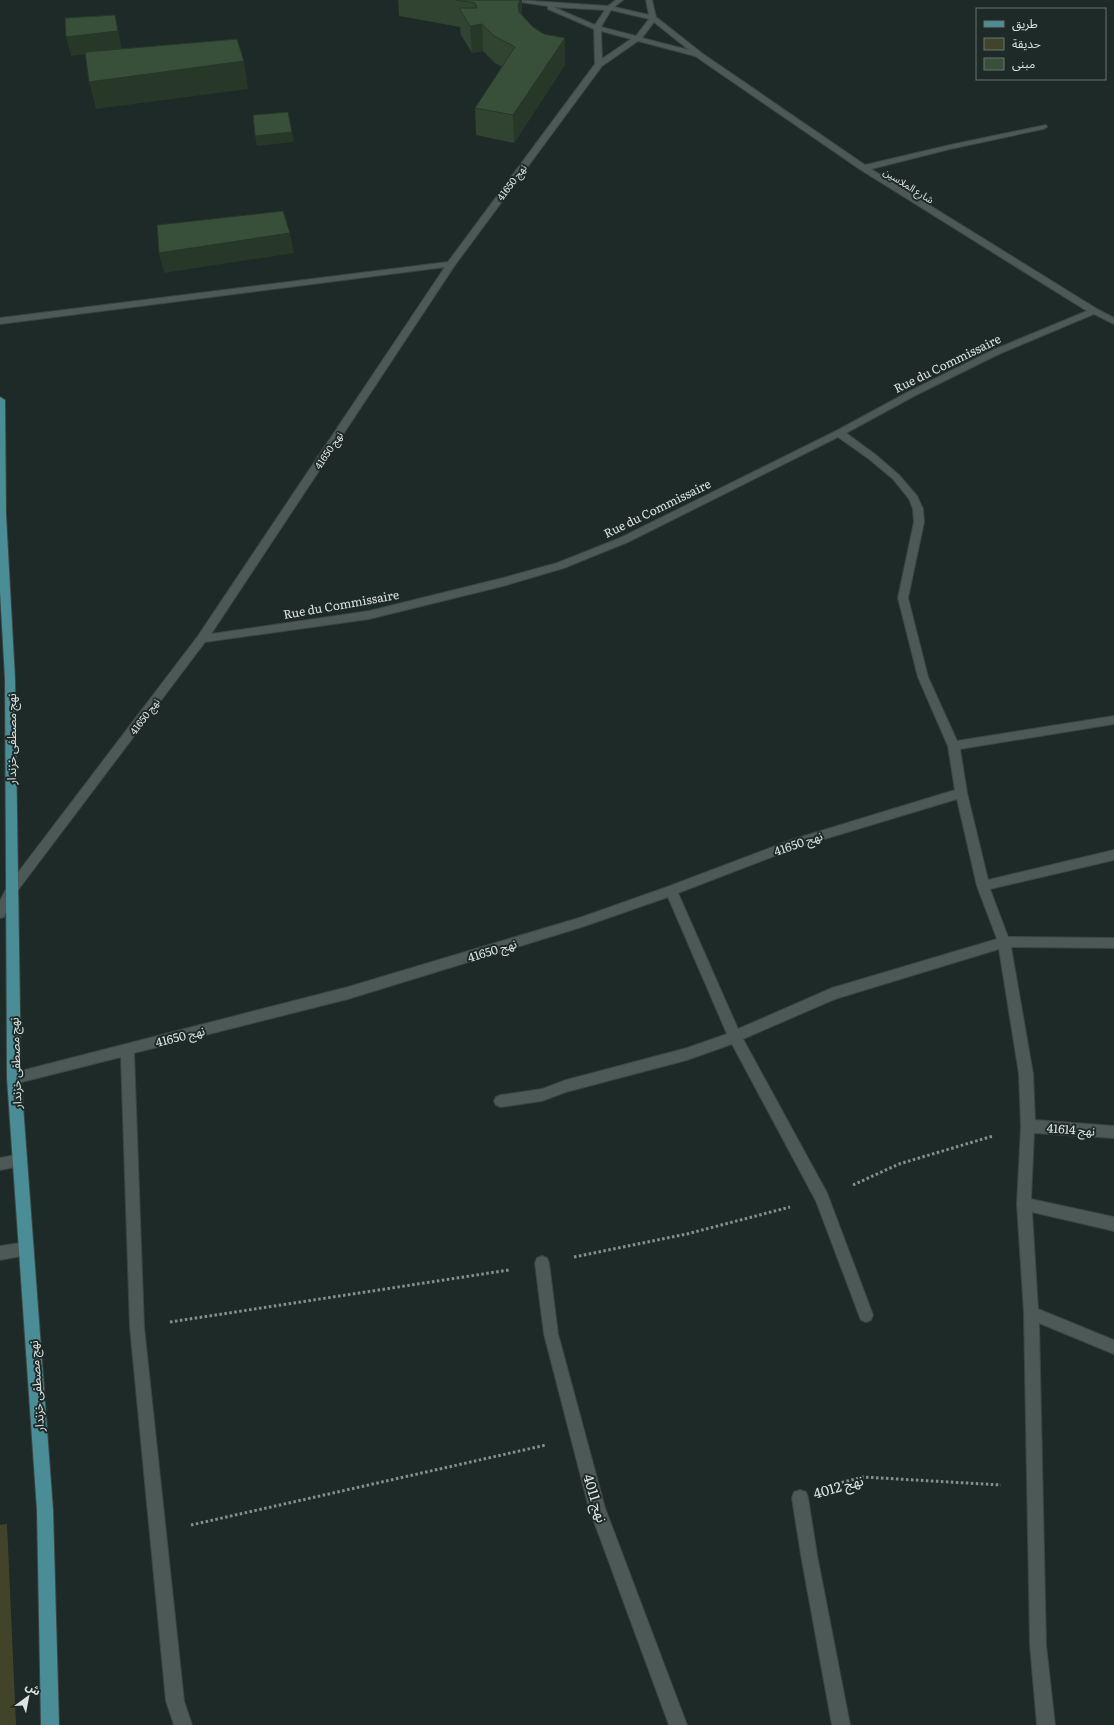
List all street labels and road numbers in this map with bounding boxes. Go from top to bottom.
street label: نهج 41650 [492,160,531,204]
street label: شارع الملاسين [880,164,937,207]
street label: Rue du Commissaire [890,329,1004,397]
street label: نهج 41650 [310,428,347,472]
street label: Rue du Commissaire [600,474,714,542]
street label: Rue du Commissaire [282,585,400,623]
street label: نهج مصطفى خزندار [2,693,21,786]
street label: نهج 41650 [125,694,164,738]
street label: نهج 41650 [771,826,825,861]
street label: نهج 41650 [465,934,519,967]
street label: نهج مصطفى خزندار [4,1017,27,1110]
street label: نهج 41650 [153,1021,207,1052]
street label: نهج 41614 [1046,1118,1096,1141]
street label: نهج مصطفى خزندار [24,1340,49,1433]
street label: نهج 4012 [811,1469,866,1505]
street label: نهج 4011 [577,1471,613,1526]

